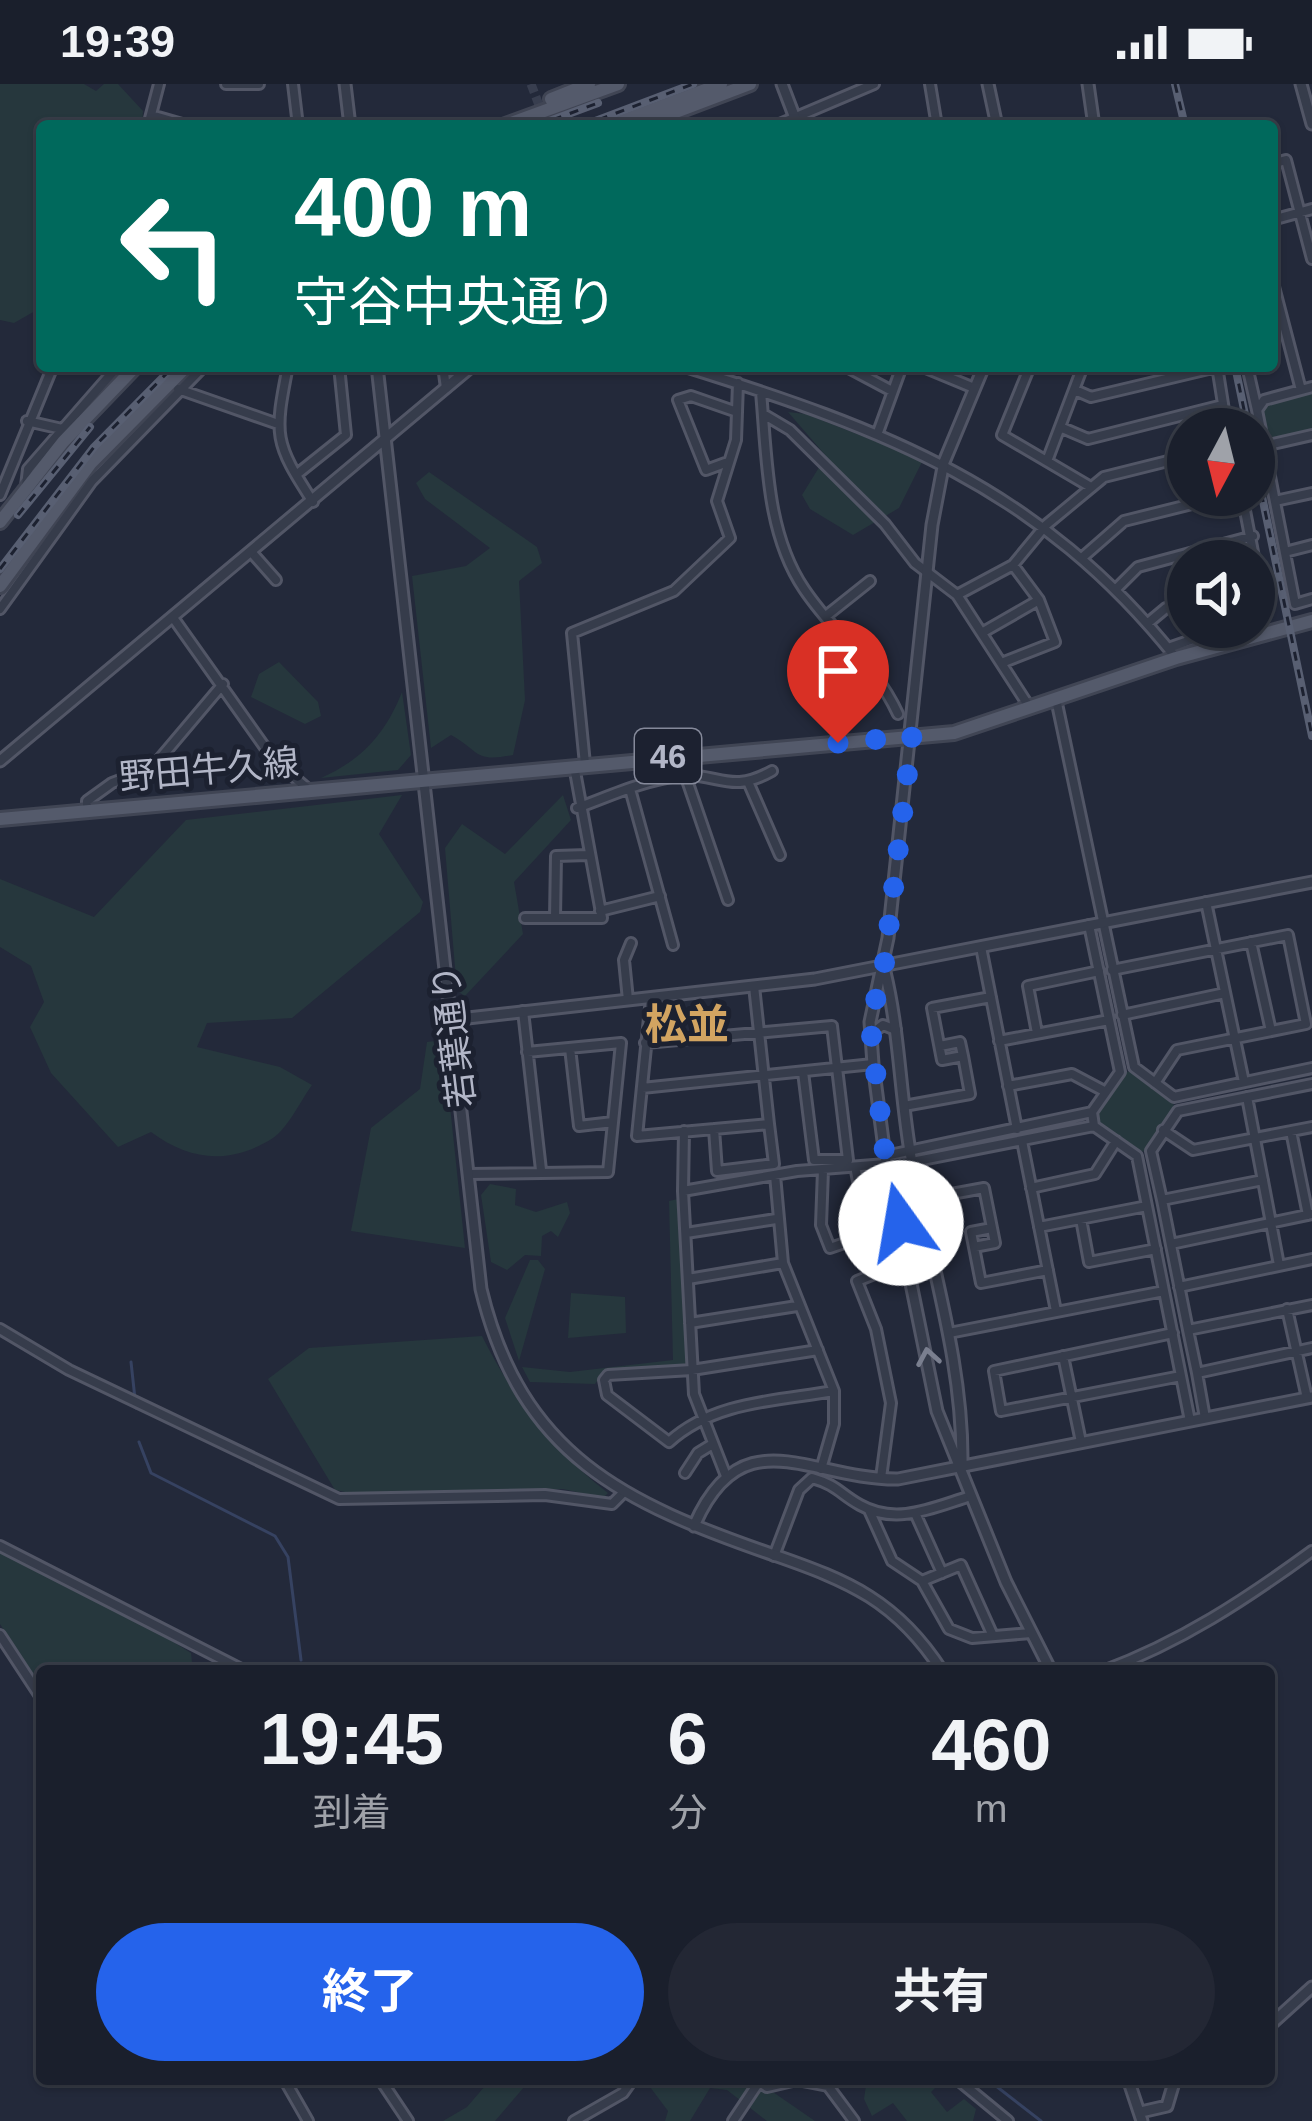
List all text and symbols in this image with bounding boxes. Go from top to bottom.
text: 19:39 [60,16,175,67]
text: 400 m [294,160,532,254]
icon: left [96,168,252,324]
text: 守谷中央通り [294,272,618,332]
north arrow [1167,408,1275,516]
map controls [1167,408,1275,648]
button: sound [1167,540,1275,648]
pin [787,620,889,743]
icon: arrive [805,638,871,704]
road number: 46 [635,729,701,783]
street label: 野田牛久線 [118,741,300,798]
street label: 若葉通り [424,962,483,1110]
district label: 松並 [645,1001,729,1048]
position arrow [838,1160,964,1286]
one-way arrow [916,1348,941,1368]
text: 19:45 [260,1699,444,1779]
text: 6 [667,1699,708,1779]
text: 460 [931,1705,1051,1785]
text: m [975,1787,1007,1830]
text: 到着 [313,1791,391,1834]
text: 分 [668,1791,707,1834]
button: 終了 [96,1923,644,2061]
button: 共有 [668,1923,1215,2061]

